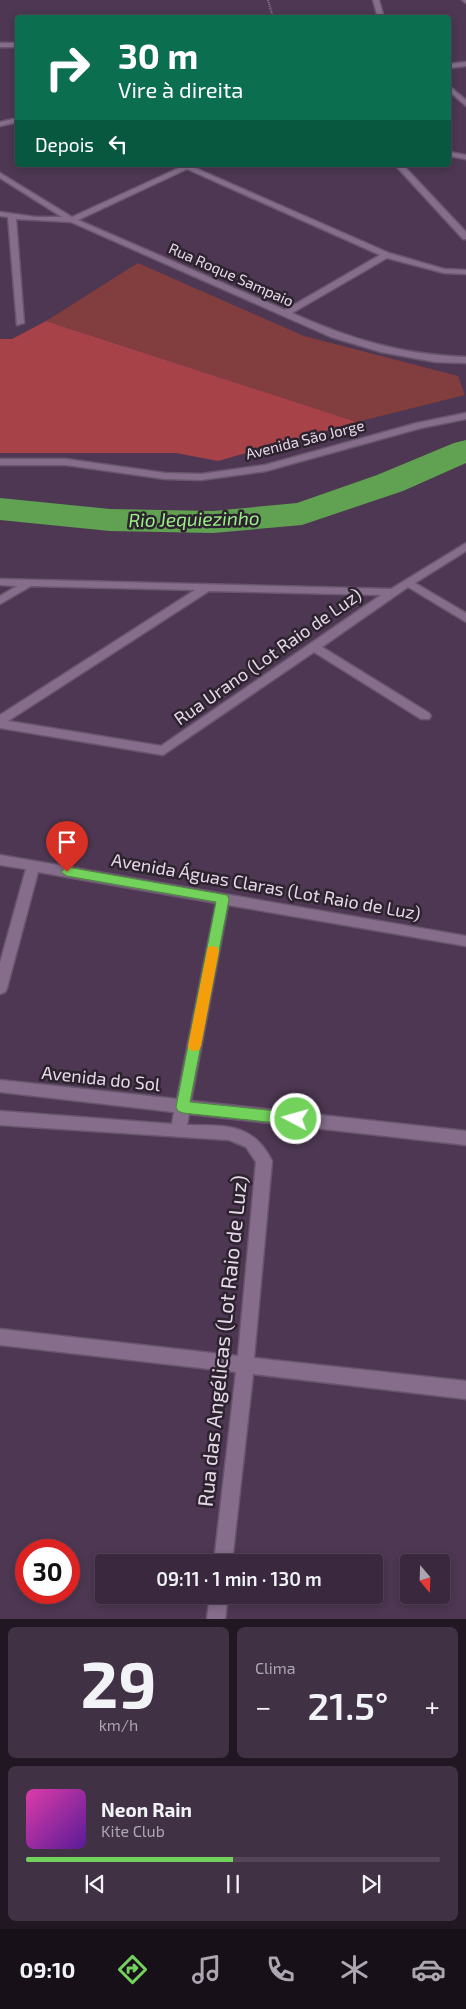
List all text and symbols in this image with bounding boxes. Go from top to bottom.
text: 30 m [118,34,198,76]
icon: right [35,35,100,100]
text: Vire à direita [118,76,243,102]
icon: left [104,130,132,158]
text: Depois [35,133,94,156]
street label: Rua Roque Sampaio [166,238,297,310]
street label: Avenida São Jorge [244,416,366,462]
water label: Rio Jequiezinho [128,506,260,531]
street label: Rua Urano (Lot Raio de Luz) [170,583,365,729]
pin [46,821,88,872]
icon: arrive [53,828,81,856]
street label: Avenida Águas Claras (Lot Raio de Luz) [110,848,422,924]
street label: Avenida do Sol [41,1061,162,1095]
position arrow [269,1092,321,1144]
street label: Rua das Angélicas (Lot Raio de Luz) [192,1174,251,1508]
speed limit sign: 30 [15,1539,80,1604]
north arrow [400,1554,450,1604]
map controls [400,1554,450,1604]
text: 09:11 · 1 min · 130 m [156,1567,322,1590]
text: 29 [80,1643,157,1721]
text: Clima [255,1658,296,1677]
text: 21.5° [308,1682,388,1728]
text: − [255,1689,271,1723]
text: + [425,1689,440,1723]
text: km/h [99,1715,138,1734]
text: Neon Rain [101,1798,192,1821]
text: Kite Club [101,1821,165,1840]
icon: previous [81,1870,109,1898]
icon: pause [219,1870,247,1898]
icon: next [357,1870,385,1898]
icon: directions [115,1952,150,1987]
icon: music [189,1952,224,1987]
icon: phone [263,1952,298,1987]
icon: climate [337,1952,372,1987]
icon: car [411,1952,446,1987]
text: 09:10 [20,1956,75,1982]

